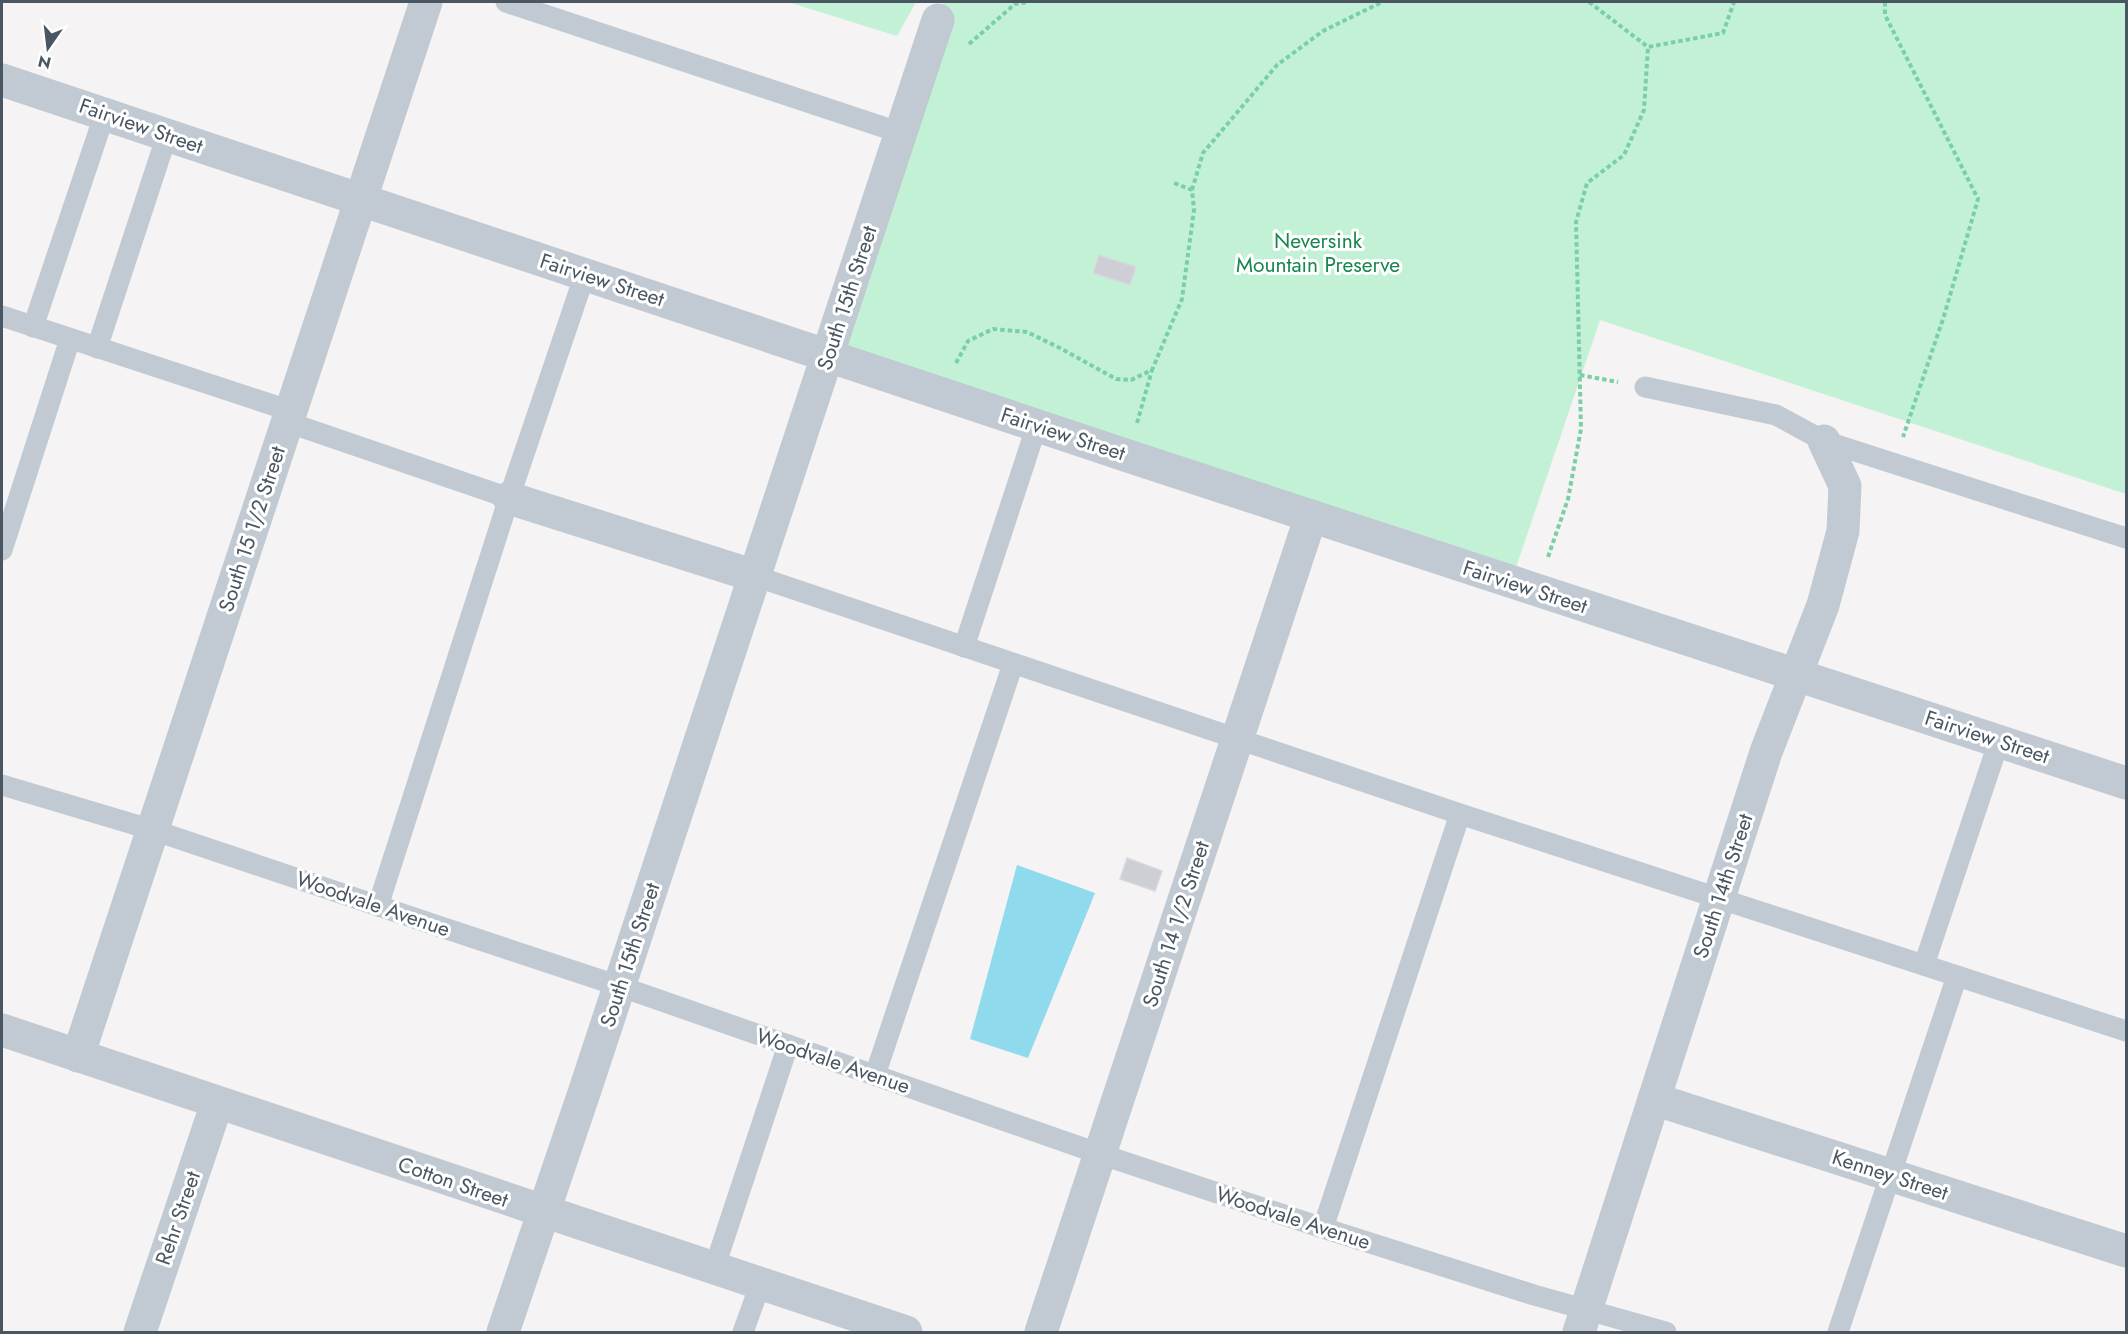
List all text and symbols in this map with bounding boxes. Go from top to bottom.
north arrow [18,18,78,78]
text: N [36,49,53,75]
street label: Fairview Street [75,91,207,161]
street label: South 15th Street [810,222,884,374]
park label: Neversink Mountain Preserve [1236,226,1400,280]
street label: Fairview Street [536,246,668,314]
street label: Fairview Street [997,400,1129,468]
street label: South 15 1/2 Street [211,442,293,616]
street label: Fairview Street [1459,553,1591,621]
street label: Fairview Street [1921,703,2053,771]
street label: South 14th Street [1685,810,1761,962]
street label: South 14 1/2 Street [1135,837,1217,1011]
street label: Woodvale Avenue [292,864,454,944]
street label: South 15th Street [593,879,667,1031]
street label: Woodvale Avenue [752,1021,914,1101]
street label: Kenney Street [1828,1142,1952,1208]
street label: Cotton Street [394,1149,512,1215]
street label: Rehr Street [148,1167,208,1269]
street label: Woodvale Avenue [1212,1179,1374,1257]

